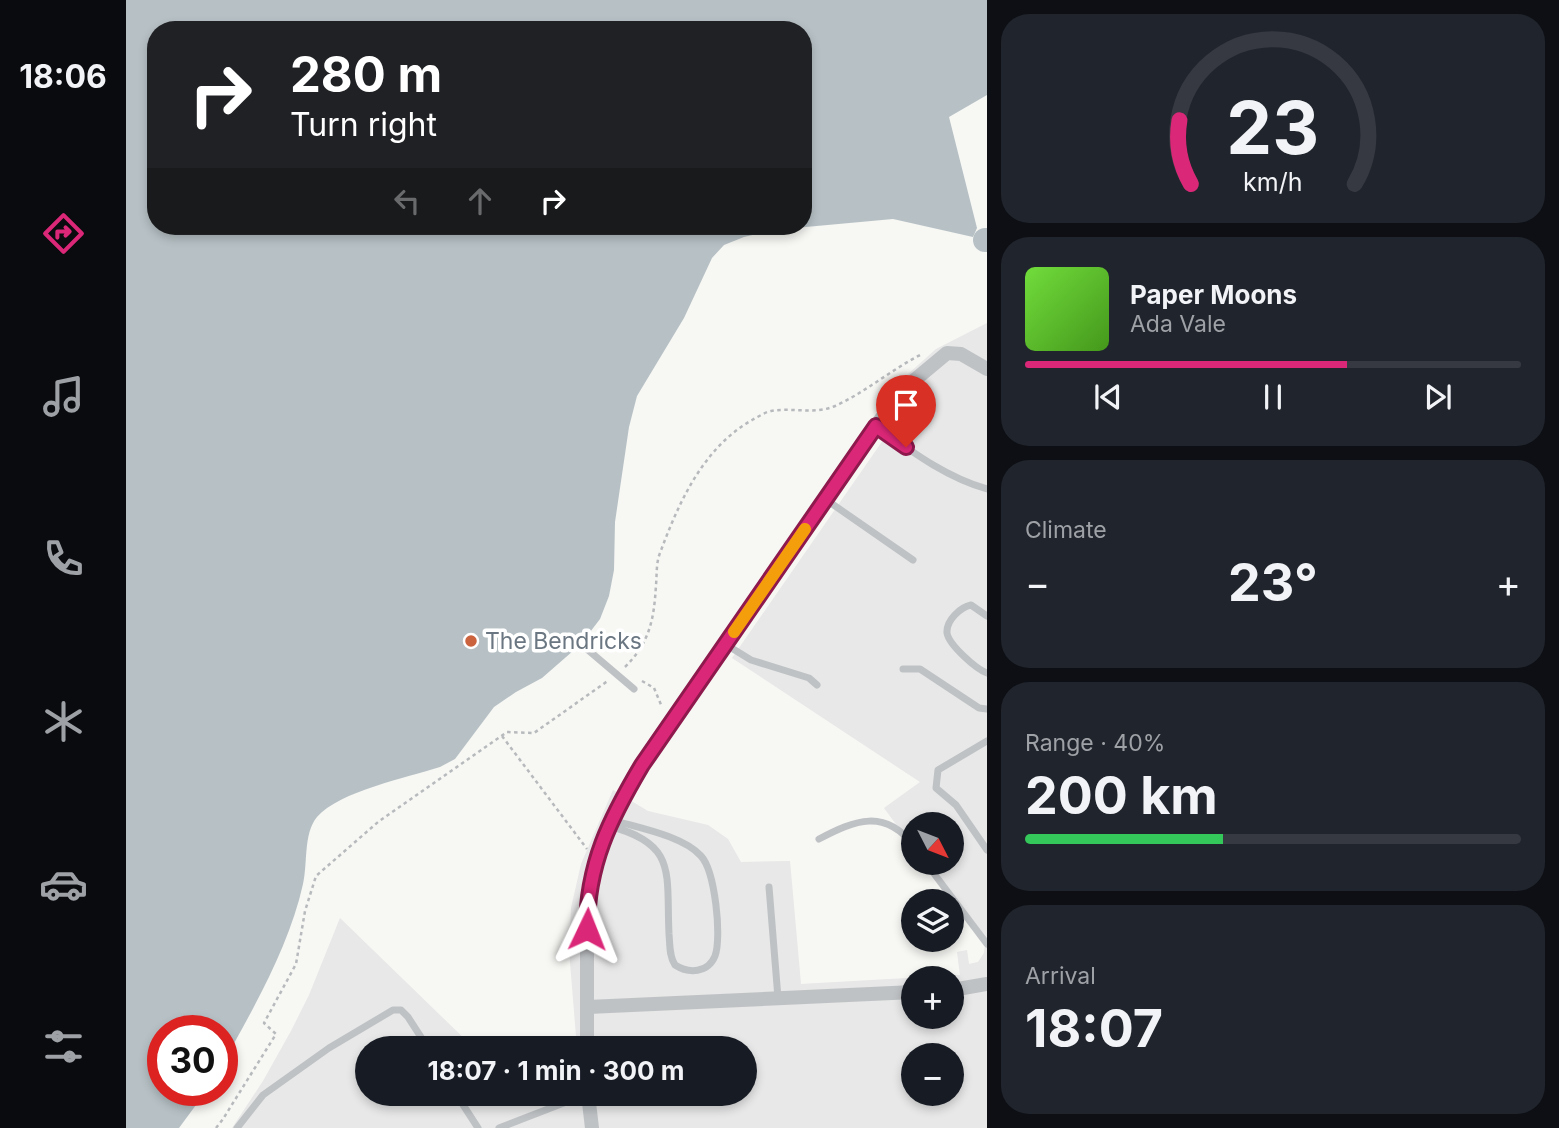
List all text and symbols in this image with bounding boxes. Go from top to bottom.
text: 280 m [290,45,442,104]
icon: right [175,49,266,140]
text: 18:06 [19,57,107,96]
text: 23 [1227,84,1319,173]
text: Turn right [290,105,437,144]
text: km/h [1243,167,1303,197]
icon: left [388,182,426,220]
icon: ahead [461,182,499,220]
icon: right [534,182,572,220]
icon: directions [39,209,88,258]
text: Paper Moons [1130,279,1297,310]
text: Ada Vale [1130,310,1226,338]
icon: music [39,372,88,421]
pin [876,375,936,447]
icon: previous [1089,378,1127,416]
icon: pause [1254,378,1292,416]
icon: next [1419,378,1457,416]
icon: arrive [887,386,925,424]
text: Climate [1025,516,1107,544]
icon: phone [39,534,88,583]
text: 23° [1228,551,1318,614]
text: − [1025,560,1050,606]
text: + [1496,560,1521,606]
place label: The Bendricks [485,627,642,655]
marker: The Bendricks [463,633,479,649]
icon: climate [39,697,88,746]
text: Range · 40% [1025,729,1165,757]
text: 200 km [1025,764,1218,827]
north arrow [901,812,964,875]
map controls [901,812,964,1106]
icon: car [39,860,88,909]
button: layers [901,889,964,952]
position arrow [550,892,624,966]
text: Arrival [1025,962,1096,990]
button: + [901,966,964,1029]
text: 18:07 [1025,997,1163,1060]
speed limit sign: 30 [147,1015,238,1106]
icon: filters [39,1022,88,1071]
button: − [901,1043,964,1106]
text: 18:07 · 1 min · 300 m [427,1055,685,1086]

